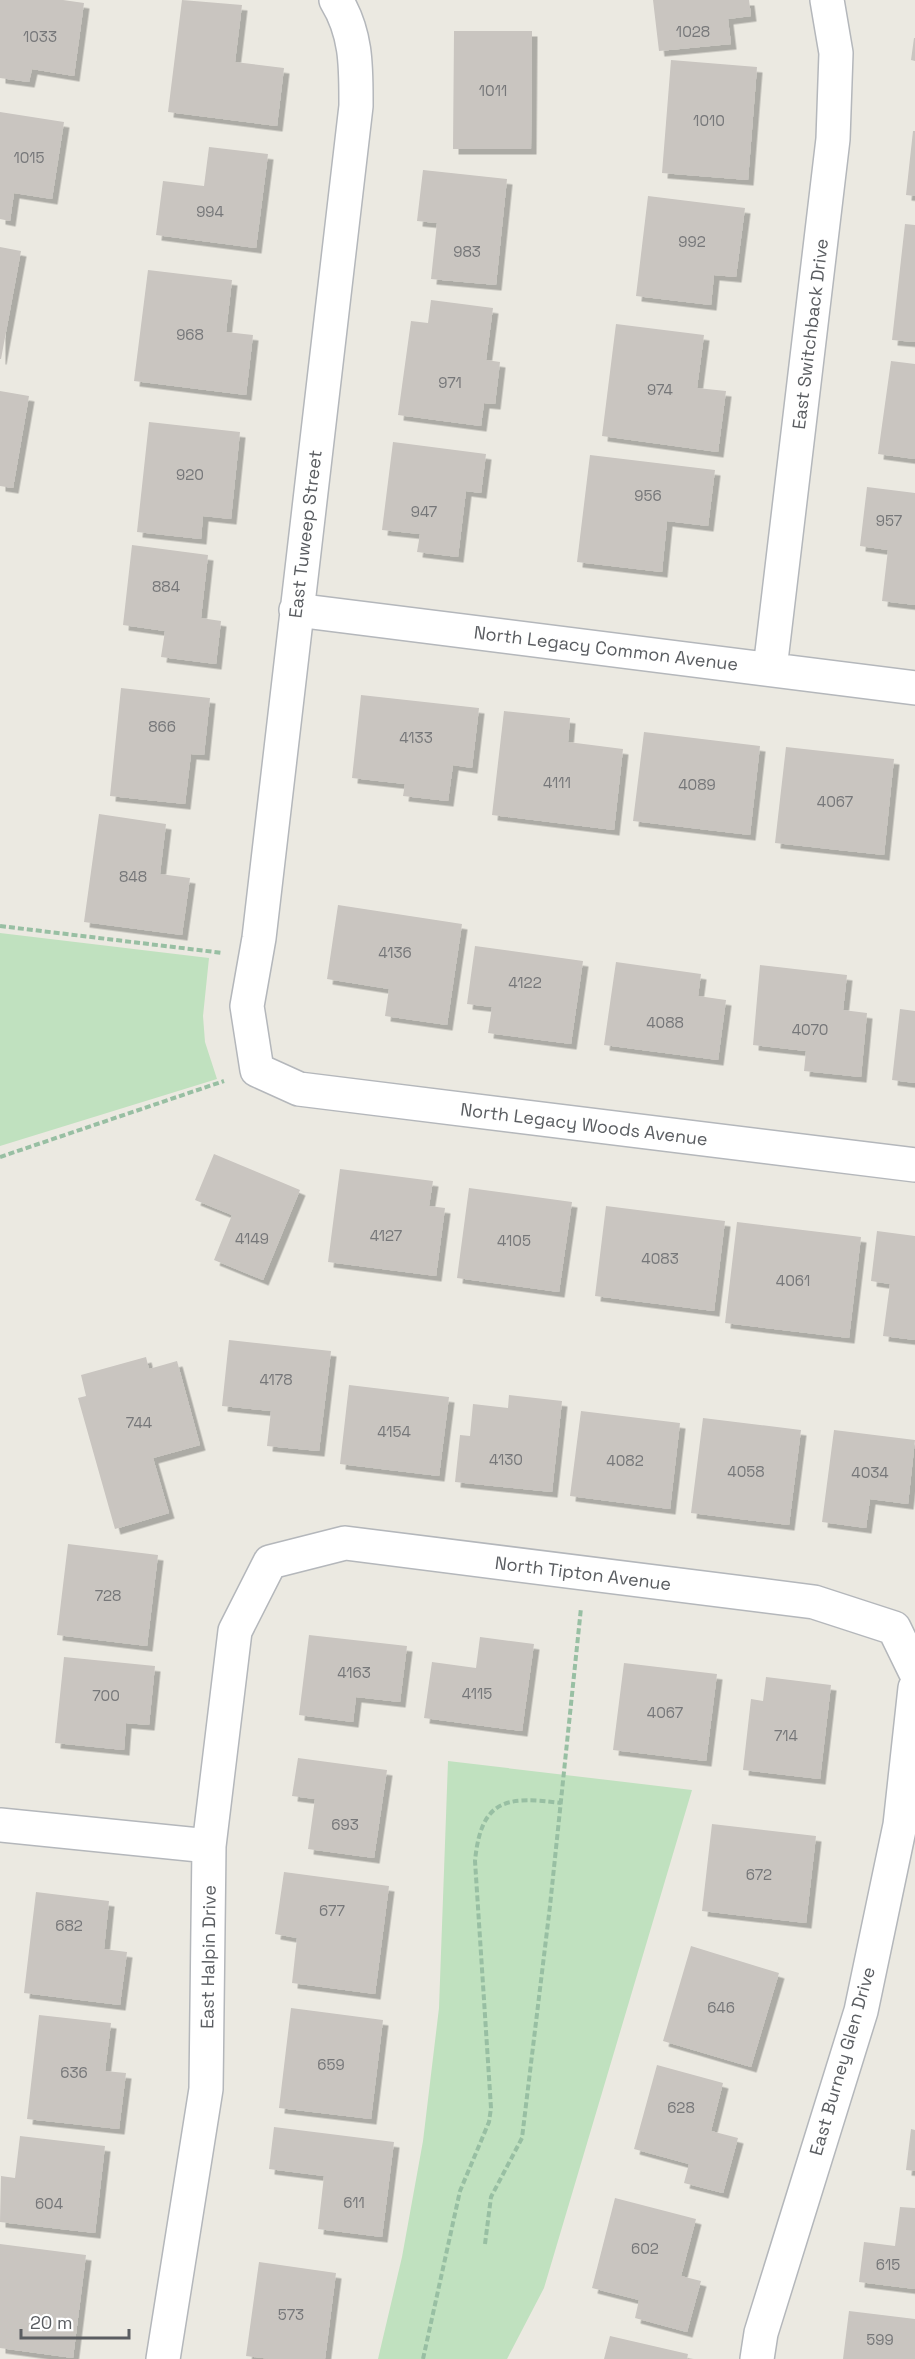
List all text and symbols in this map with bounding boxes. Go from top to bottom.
house number: 1028 [676,22,710,41]
house number: 1033 [23,27,57,46]
house number: 1011 [479,81,507,100]
house number: 1010 [693,111,725,130]
house number: 1015 [13,148,45,167]
house number: 994 [196,202,224,221]
house number: 992 [678,232,706,251]
street label: East Switchback Drive [787,237,833,431]
house number: 983 [453,242,481,261]
house number: 968 [176,325,204,344]
house number: 971 [438,373,462,392]
house number: 974 [647,380,673,399]
street label: East Tuweep Street [283,449,327,619]
house number: 920 [176,465,204,484]
house number: 956 [634,486,662,505]
house number: 947 [411,502,437,521]
house number: 957 [876,511,902,530]
house number: 884 [152,577,180,596]
street label: North Legacy Common Avenue [473,620,739,676]
house number: 866 [148,717,176,736]
house number: 4133 [399,728,433,747]
house number: 4111 [543,773,571,792]
house number: 4089 [678,775,716,794]
house number: 4067 [817,792,853,811]
house number: 848 [119,867,147,886]
house number: 4136 [378,943,412,962]
house number: 4122 [508,973,542,992]
house number: 4088 [646,1013,684,1032]
house number: 4070 [792,1020,828,1039]
street label: North Legacy Woods Avenue [459,1097,709,1151]
house number: 4127 [370,1226,402,1245]
house number: 4149 [235,1229,269,1248]
house number: 4105 [497,1231,531,1250]
house number: 4083 [641,1249,679,1268]
house number: 4061 [776,1271,810,1290]
house number: 4178 [259,1370,293,1389]
house number: 744 [126,1413,152,1432]
house number: 4154 [377,1422,411,1441]
house number: 4130 [489,1450,523,1469]
house number: 4082 [606,1451,644,1470]
house number: 4058 [727,1462,765,1481]
house number: 4034 [851,1463,889,1482]
street label: North Tipton Avenue [494,1551,672,1595]
house number: 728 [95,1586,121,1605]
house number: 4163 [337,1663,371,1682]
house number: 4115 [462,1684,492,1703]
house number: 700 [92,1686,120,1705]
house number: 4067 [647,1703,683,1722]
house number: 714 [774,1726,798,1745]
house number: 693 [331,1815,359,1834]
house number: 672 [746,1865,772,1884]
street label: East Halpin Drive [195,1885,221,2029]
house number: 677 [319,1901,345,1920]
house number: 682 [55,1916,83,1935]
street label: East Burney Glen Drive [804,1964,880,2158]
house number: 646 [707,1998,735,2017]
house number: 659 [317,2055,345,2074]
house number: 636 [60,2063,88,2082]
house number: 628 [667,2098,695,2117]
house number: 611 [343,2193,365,2212]
house number: 604 [35,2194,63,2213]
house number: 602 [631,2239,659,2258]
house number: 615 [876,2255,900,2274]
scale bar [21,2302,129,2340]
house number: 573 [278,2305,304,2324]
text: 20 m [30,2311,73,2334]
house number: 599 [866,2330,894,2349]

